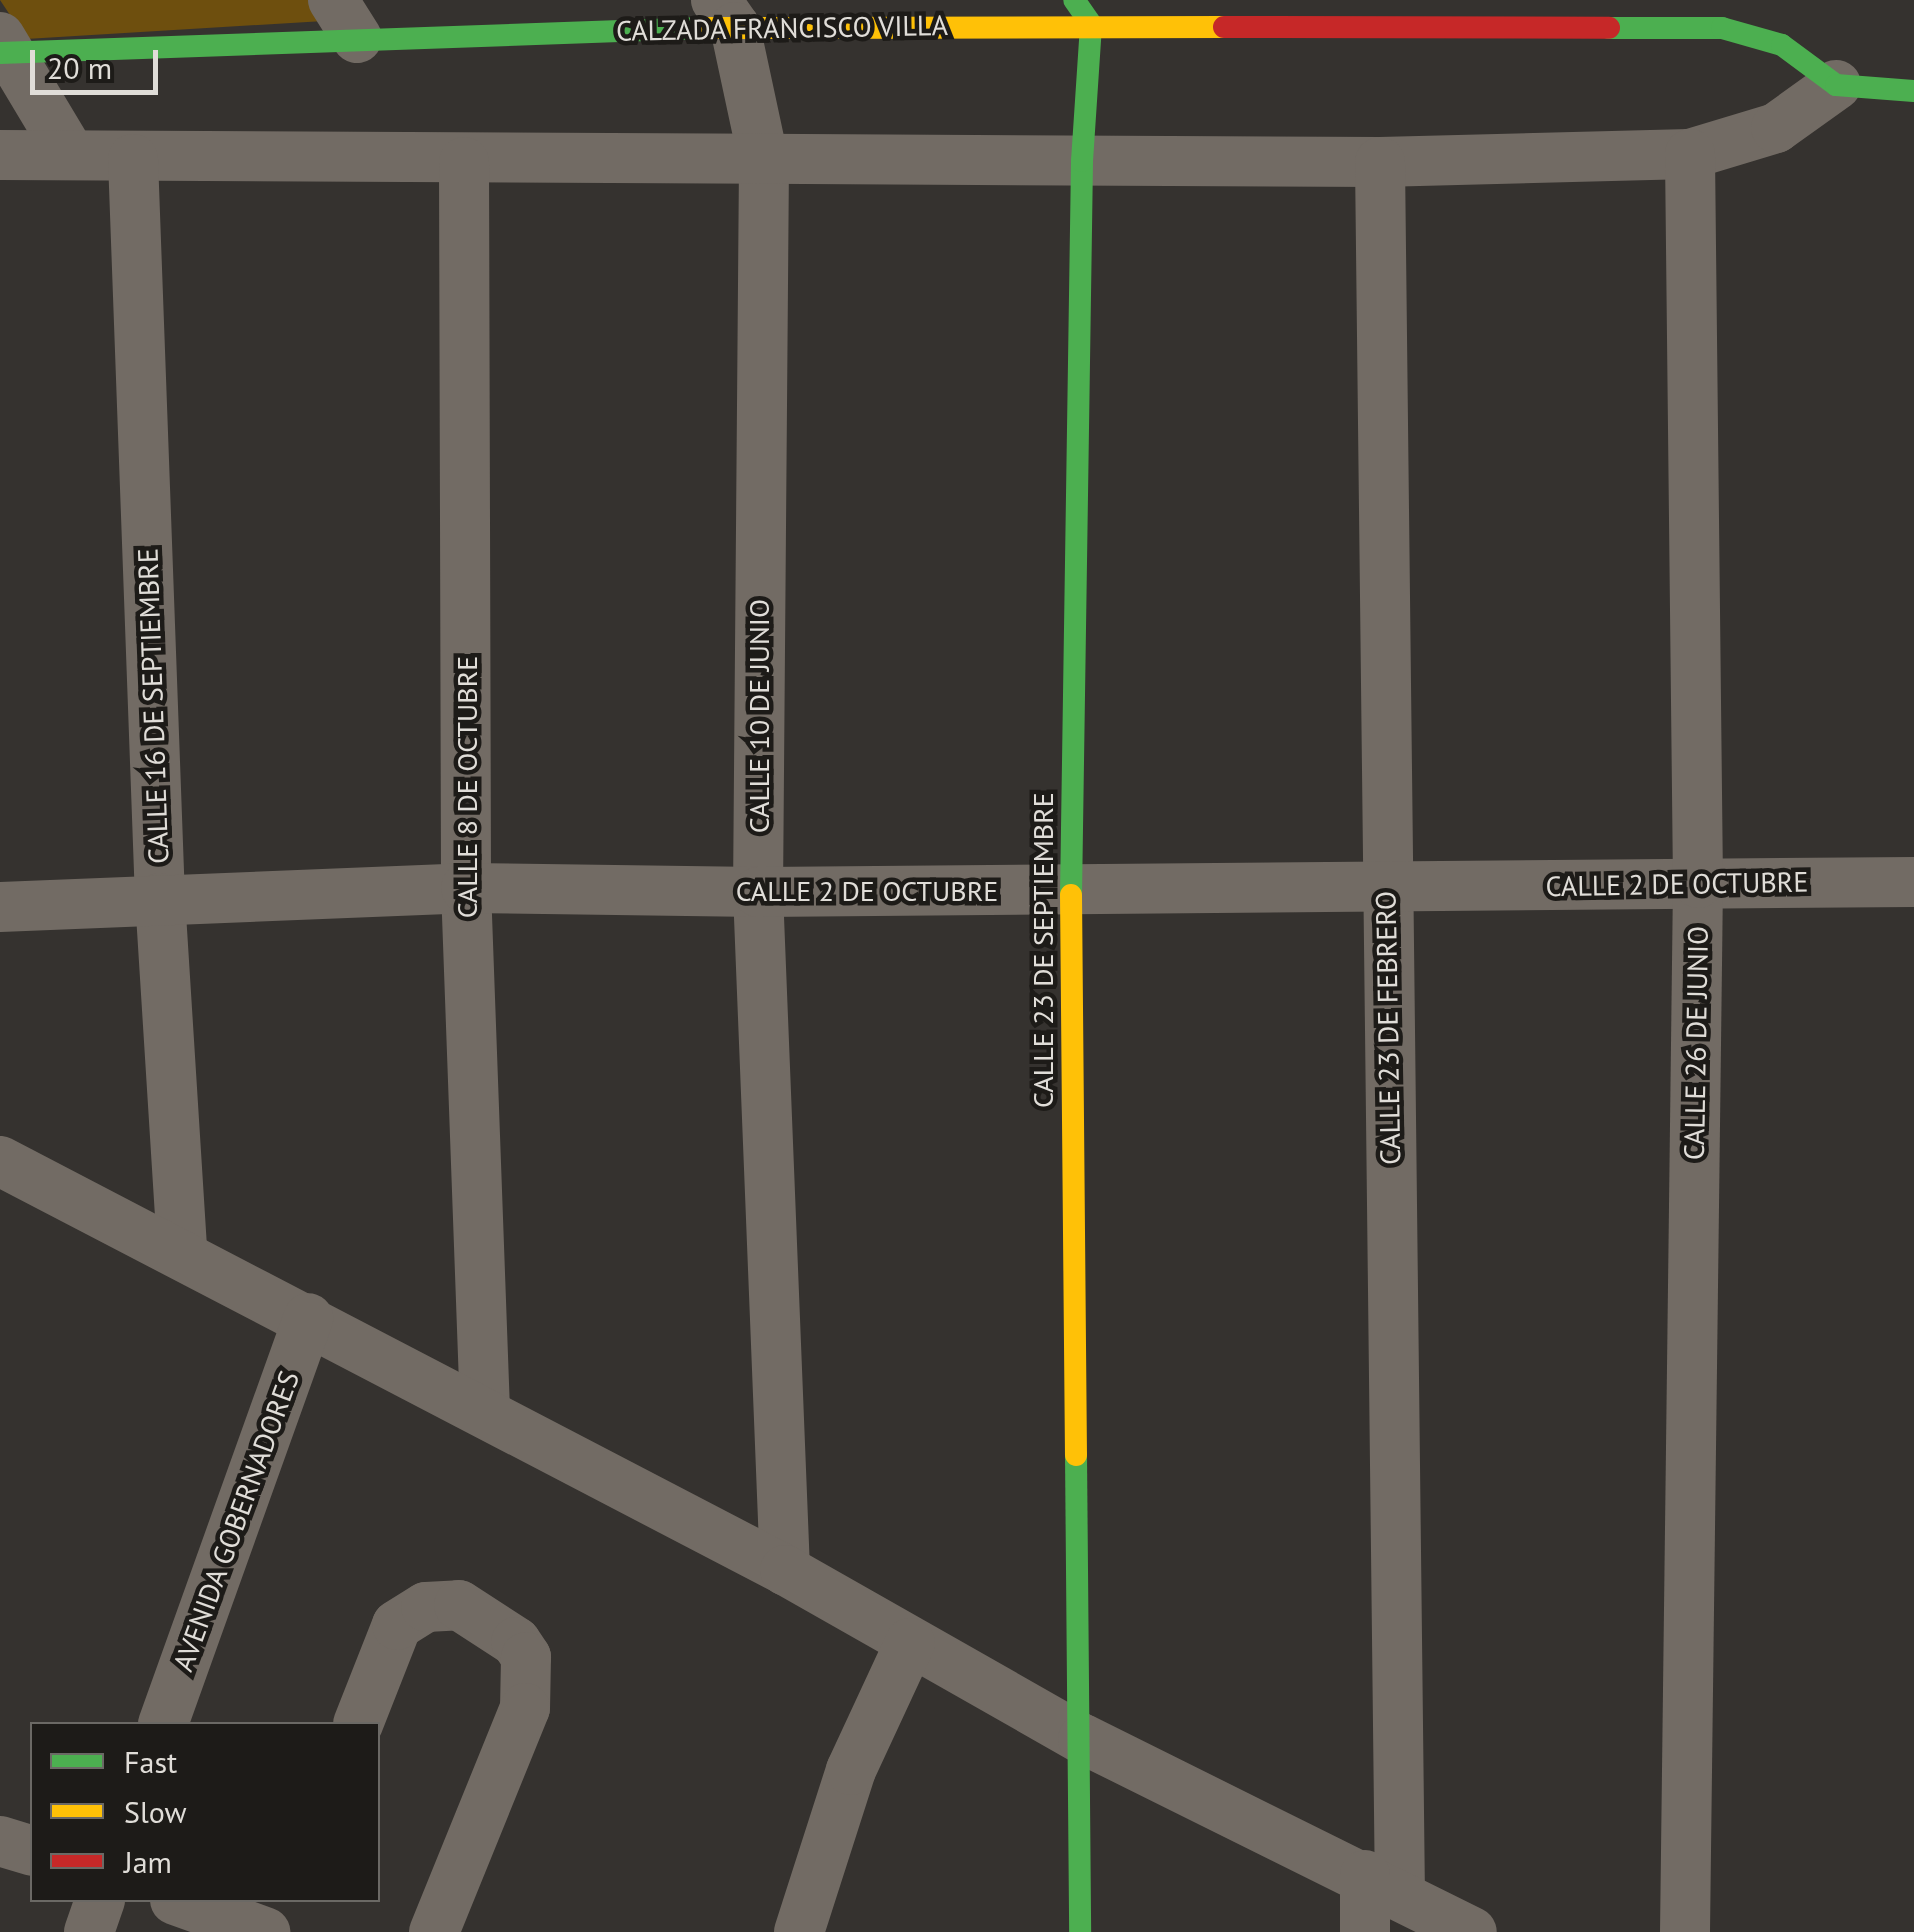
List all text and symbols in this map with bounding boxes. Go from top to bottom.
street label: CALZADA FRANCISCO VILLA [615,8,949,48]
scale bar [35,30,162,92]
text: 20 m [47,48,112,87]
street label: CALLE 16 DE SEPTIEMBRE [131,548,175,864]
street label: CALLE 10 DE JUNIO [742,599,776,833]
street label: CALLE 8 DE OCTUBRE [450,656,484,918]
street label: CALLE 23 DE SEPTIEMBRE [1026,792,1060,1108]
street label: CALLE 2 DE OCTUBRE [1545,865,1809,903]
street label: CALLE 2 DE OCTUBRE [736,874,998,908]
street label: CALLE 23 DE FEBRERO [1369,891,1407,1165]
street label: CALLE 26 DE JUNIO [1677,926,1715,1160]
street label: AVENIDA GOBERNADORES [166,1366,306,1676]
legend [30,1722,380,1902]
text: Fast [124,1742,177,1781]
text: Slow [124,1792,187,1831]
text: Jam [124,1842,172,1881]

